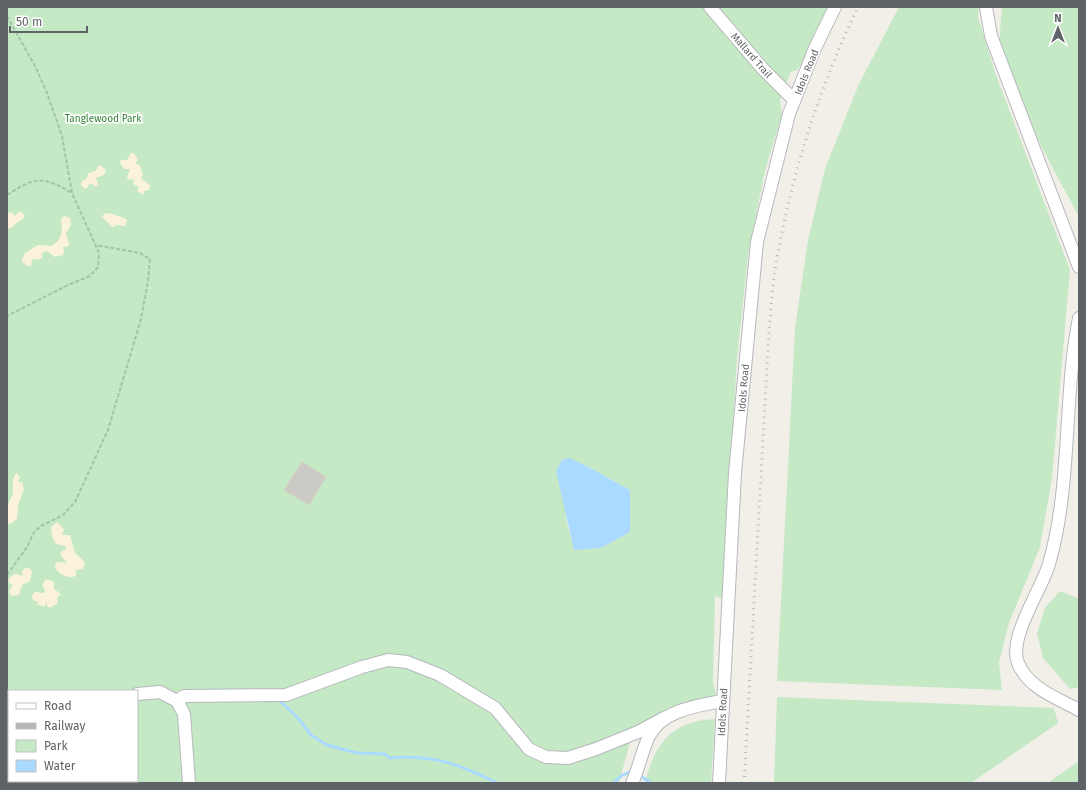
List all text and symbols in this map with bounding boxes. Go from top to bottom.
scale bar [10,8,87,34]
north arrow [1038,8,1078,48]
text: N [1054,12,1062,25]
text: 50 m [16,15,42,29]
street label: Mallard Trail [728,31,774,81]
street label: Idols Road [792,48,822,97]
park label: Tanglewood Park [65,113,142,125]
street label: Idols Road [736,364,752,413]
street label: Idols Road [716,688,730,736]
legend [8,690,138,782]
text: Road [44,699,72,713]
text: Railway [44,719,85,733]
text: Park [44,739,68,753]
text: Water [44,759,76,773]

